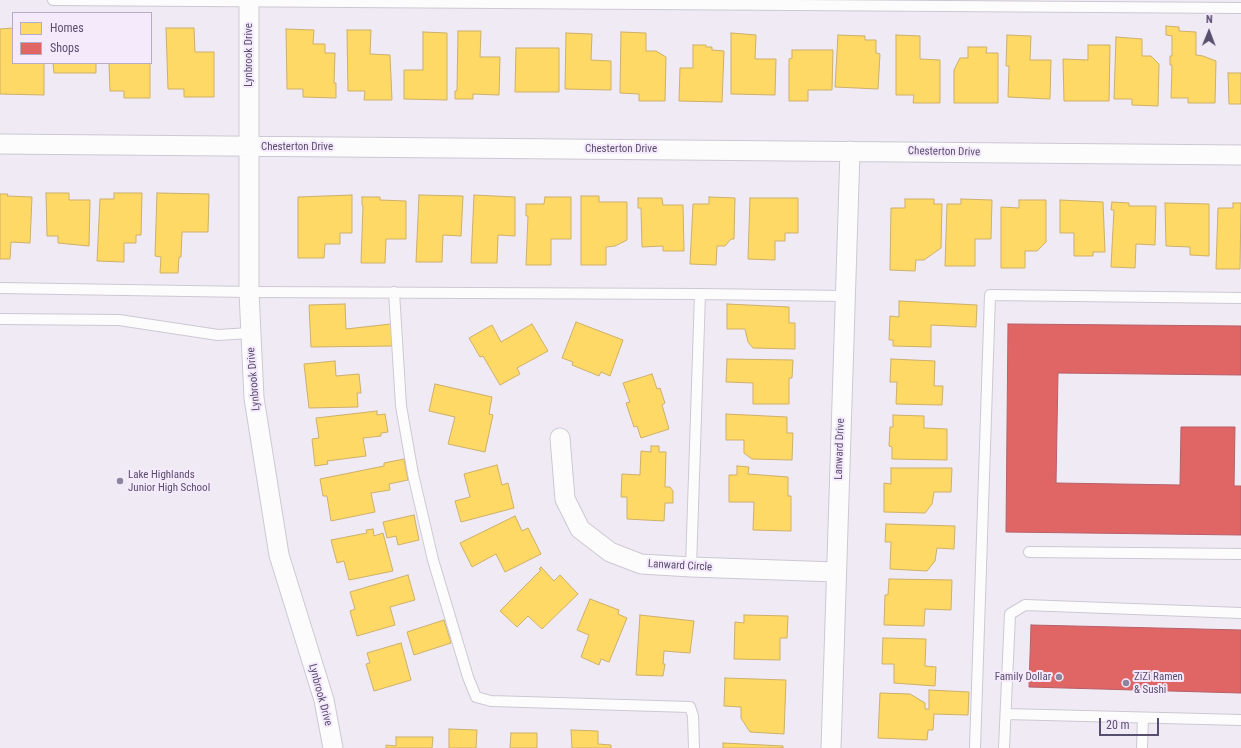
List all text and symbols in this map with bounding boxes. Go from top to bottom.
legend [12,12,152,64]
north arrow [1189,12,1229,52]
text: N [1206,13,1213,26]
text: Homes [50,21,84,35]
street label: Lynbrook Drive [242,23,256,87]
text: Shops [50,41,79,55]
street label: Chesterton Drive [261,140,333,154]
street label: Chesterton Drive [585,142,657,156]
street label: Chesterton Drive [908,145,980,159]
street label: Lynbrook Drive [245,347,263,411]
street label: Lanward Drive [832,418,848,480]
place label: Lake Highlands Junior High School [128,468,210,494]
marker: Lake Highlands Junior High School [115,476,125,486]
street label: Lanward Circle [648,558,712,574]
street label: Lynbrook Drive [305,663,335,727]
place label: Family Dollar [995,670,1051,684]
place label: ZiZi Ramen & Sushi [1134,670,1183,696]
marker: Family Dollar [1054,672,1064,682]
marker: ZiZi Ramen & Sushi [1121,678,1131,688]
scale bar [1101,710,1161,736]
text: 20 m [1106,718,1130,732]

